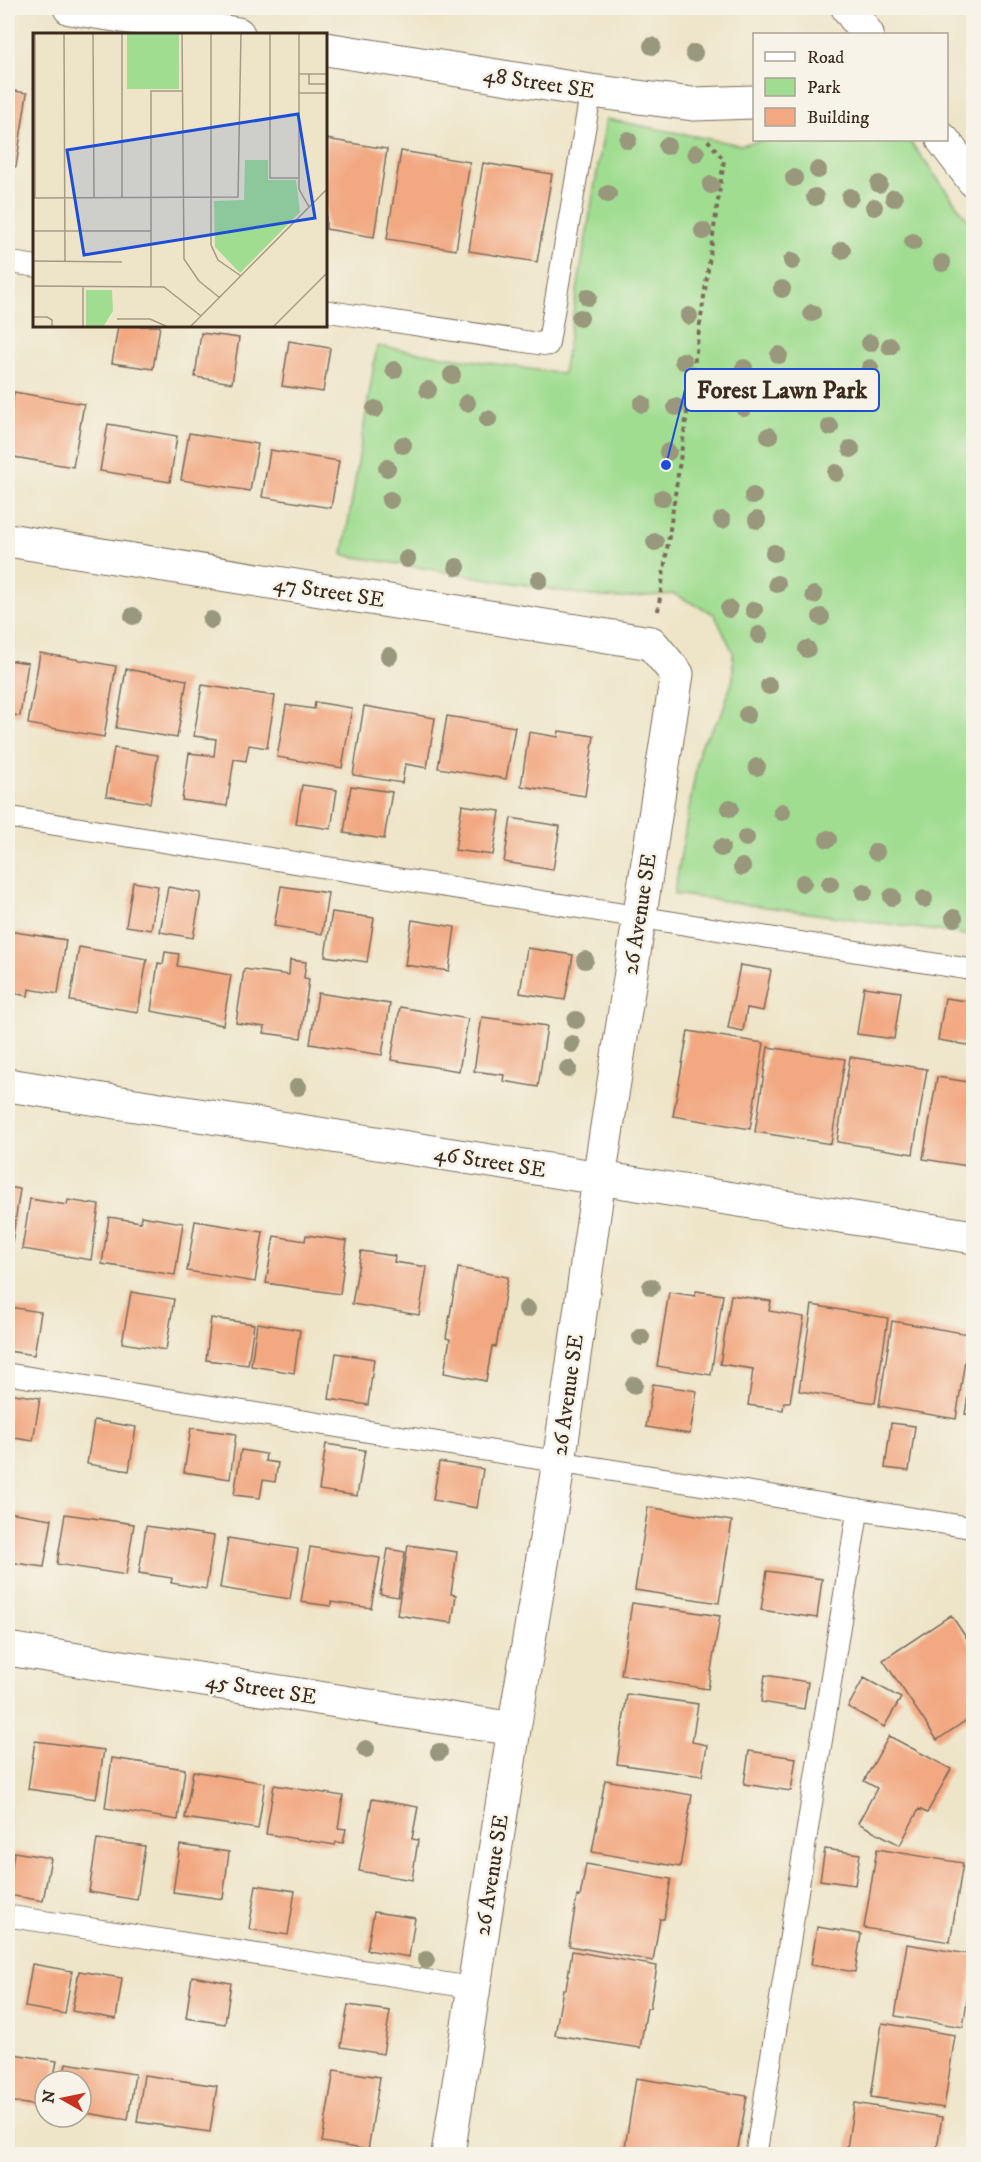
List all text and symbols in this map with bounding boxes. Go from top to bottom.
inset map [33,33,327,327]
legend [753,33,948,141]
text: Road [807,47,844,69]
street label: 48 Street SE [481,61,597,105]
text: Park [807,77,841,99]
text: Building [807,107,869,129]
callout: Forest Lawn Park [685,369,879,411]
text: Forest Lawn Park [697,376,868,406]
street label: 47 Street SE [272,570,386,614]
street label: 26 Avenue SE [617,852,663,976]
street label: 46 Street SE [432,1140,548,1184]
street label: 26 Avenue SE [546,1333,590,1457]
street label: 45 Street SE [204,1667,318,1711]
street label: 26 Avenue SE [469,1813,515,1937]
north arrow [33,2069,93,2129]
text: N [38,2089,60,2105]

